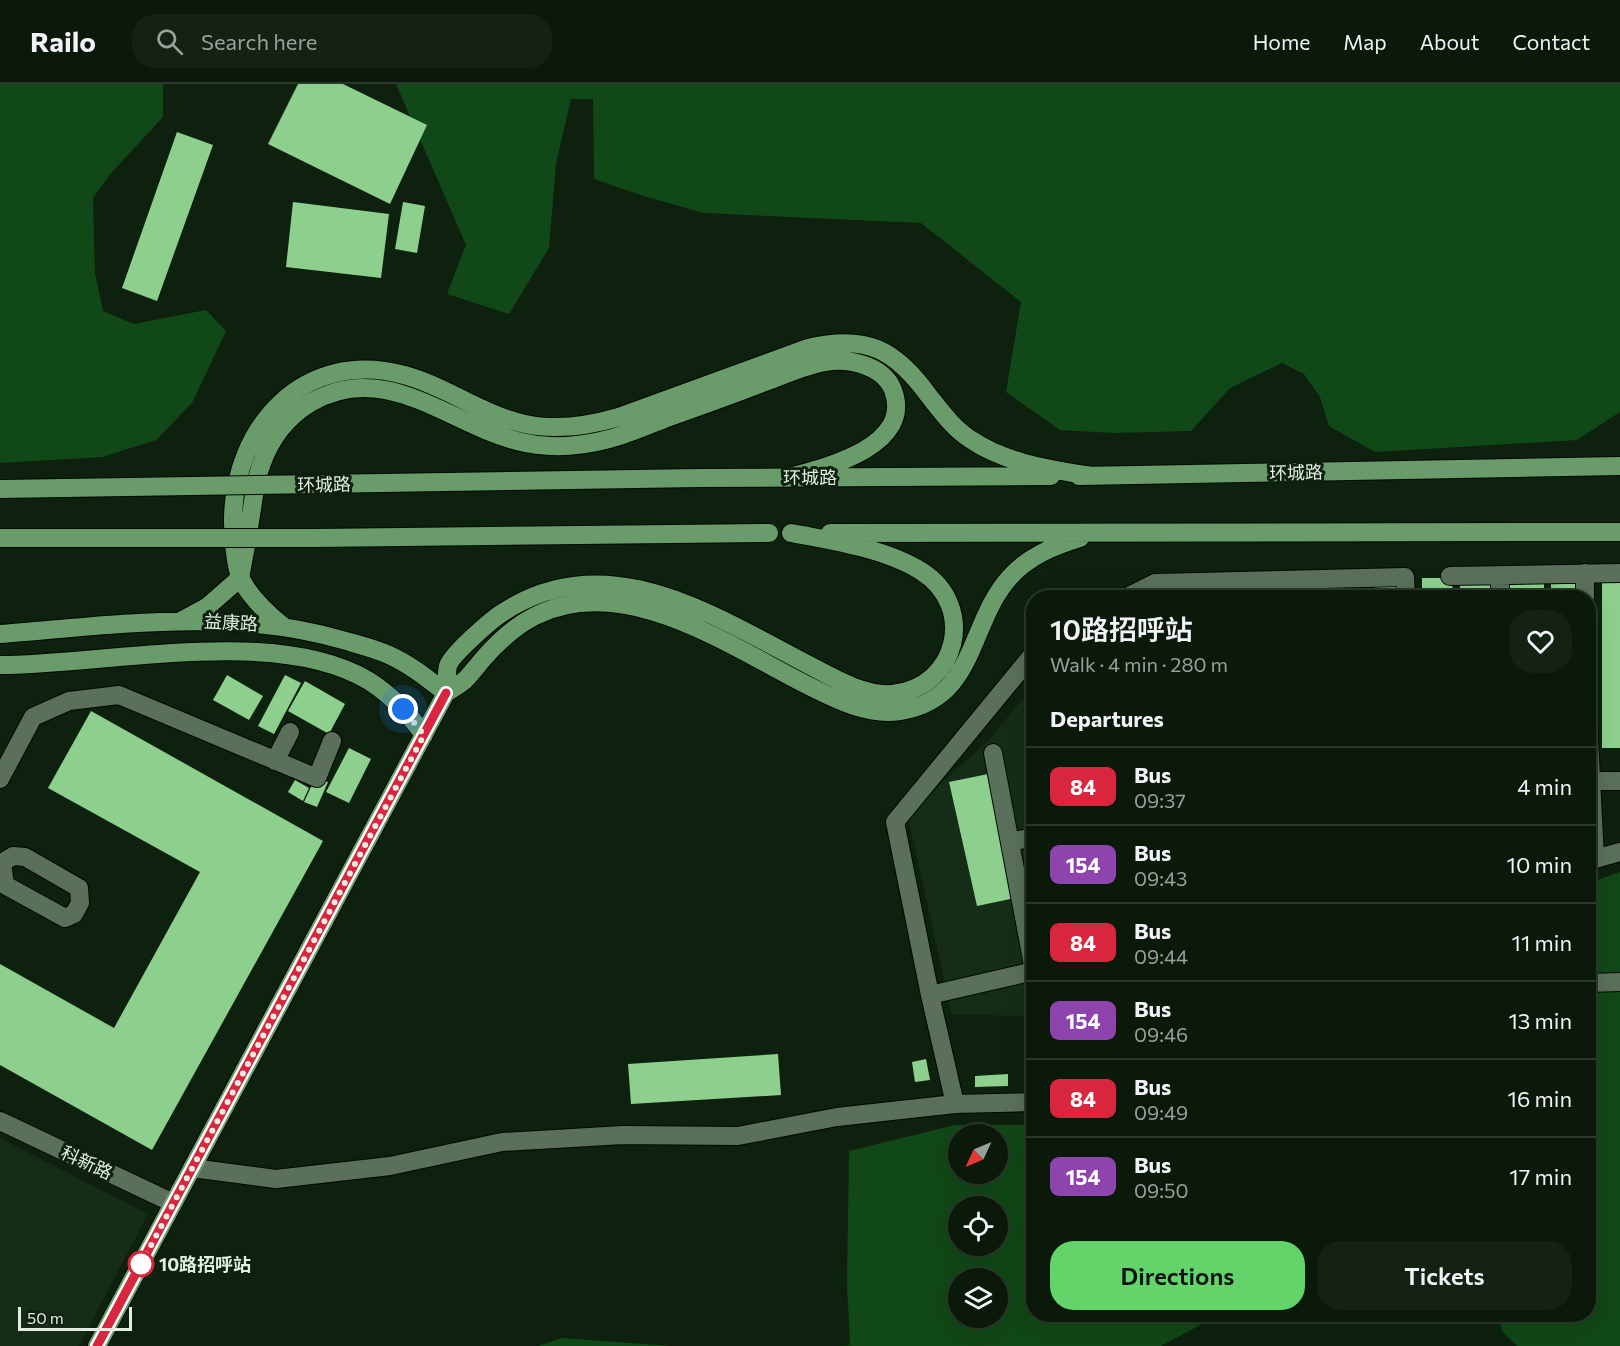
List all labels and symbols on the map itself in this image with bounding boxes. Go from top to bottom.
street label: 环城路 [1269,461,1323,483]
street label: 环城路 [783,466,837,488]
street label: 环城路 [297,473,351,495]
street label: 益康路 [203,610,259,634]
your location [388,694,418,724]
north arrow [948,1124,1008,1184]
street label: 科新路 [58,1141,116,1183]
marker: 10路招呼站 [128,1251,154,1277]
place label: 10路招呼站 [159,1253,251,1275]
scale bar [18,1304,132,1332]

